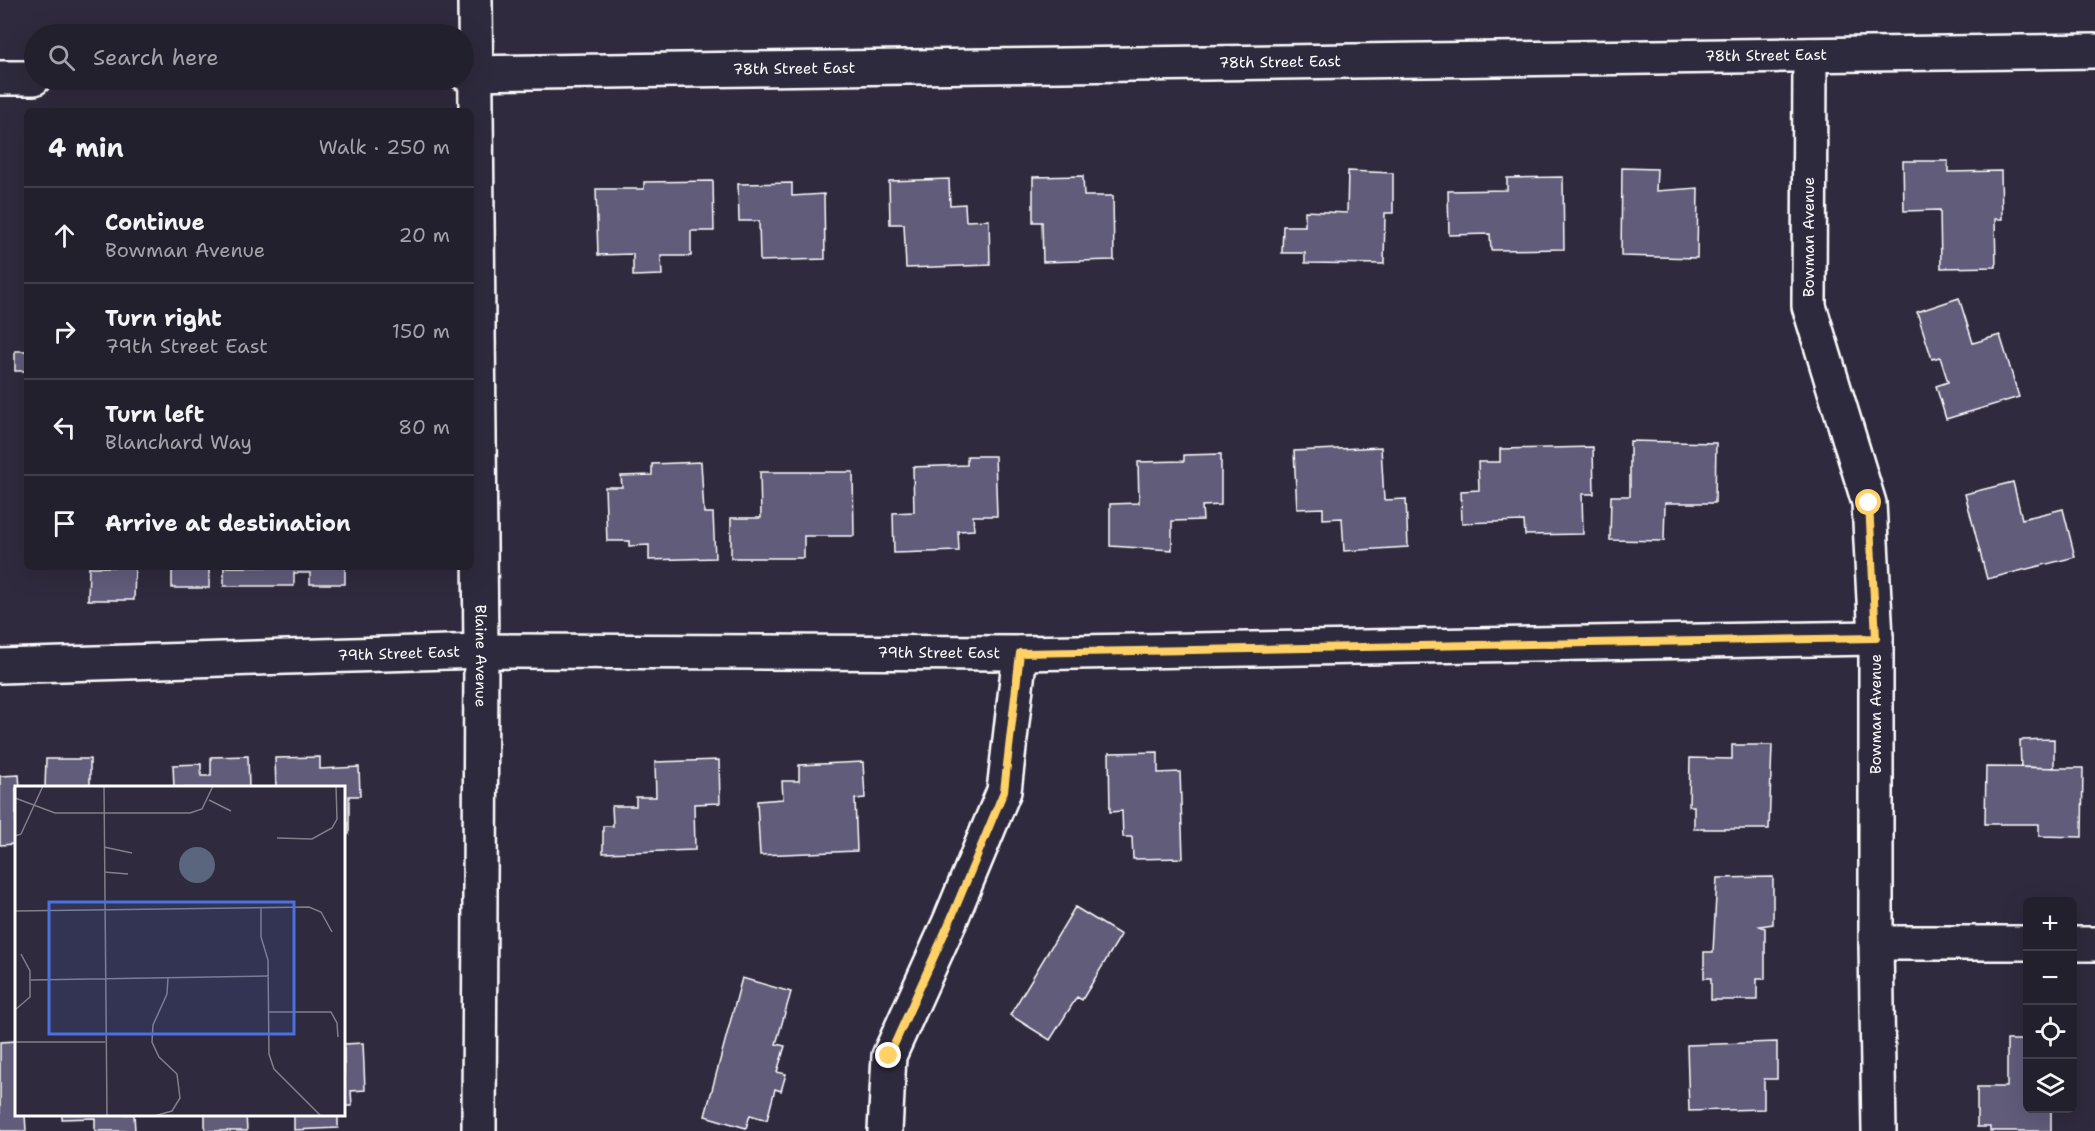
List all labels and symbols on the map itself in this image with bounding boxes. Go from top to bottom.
street label: 78th Street East [1705,45,1827,66]
street label: 78th Street East [1219,51,1341,73]
street label: 78th Street East [733,58,855,79]
street label: Bowman Avenue [1799,177,1819,297]
route start [1855,489,1881,515]
street label: Blaine Avenue [471,605,491,707]
street label: 79th Street East [337,642,460,665]
street label: 79th Street East [878,642,1000,663]
street label: Bowman Avenue [1866,654,1886,774]
inset map [15,786,345,1116]
route end [875,1042,901,1068]

